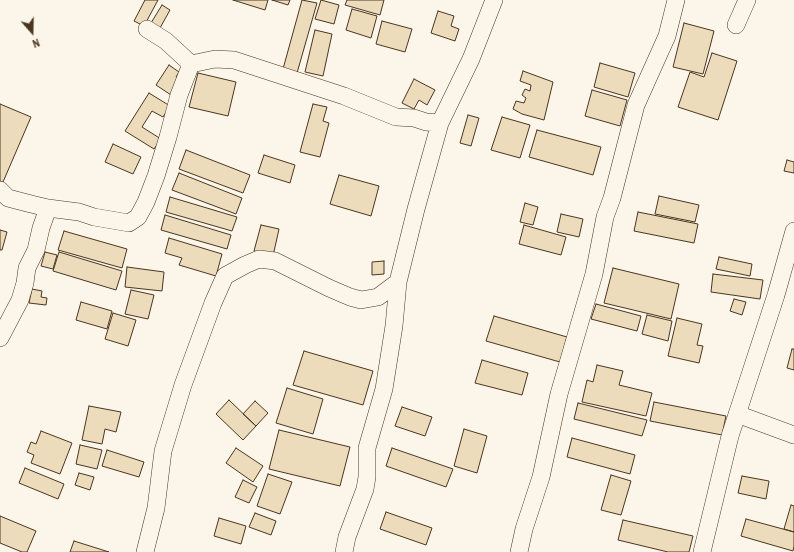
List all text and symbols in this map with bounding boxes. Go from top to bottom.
north arrow [12,12,52,52]
text: N [31,36,42,51]

